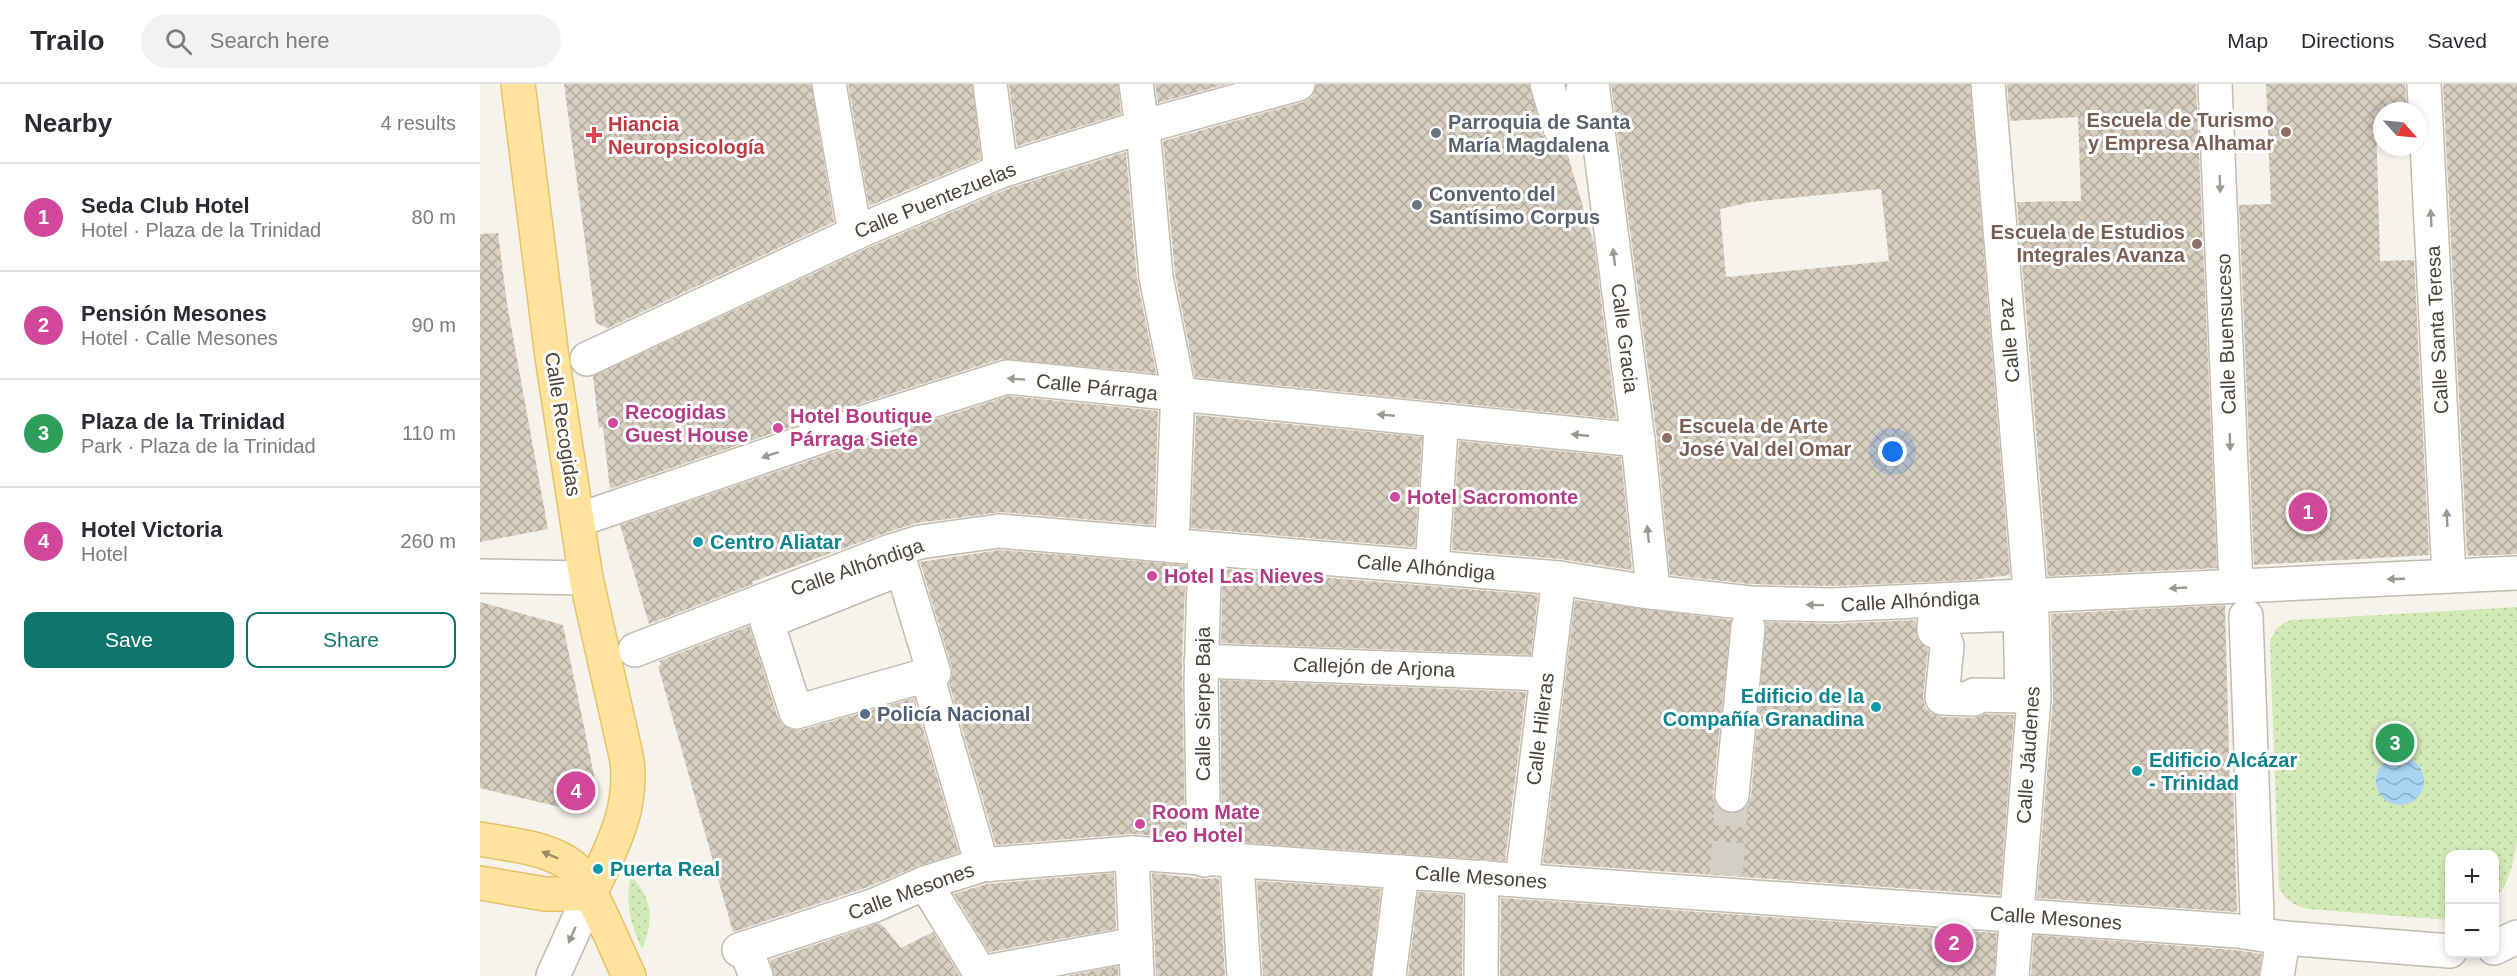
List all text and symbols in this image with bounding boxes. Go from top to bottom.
search box [141,14,561,68]
text: Trailo [30,25,105,56]
icon: search [162,25,195,58]
text: Search here [210,28,330,53]
text: Map [2227,29,2268,52]
text: Directions [2301,29,2394,52]
text: Saved [2427,29,2487,52]
north arrow [2373,102,2427,156]
text: Nearby [24,108,112,138]
place label: Escuela de Turismo y Empresa Alhamar [2087,109,2274,154]
place label: Parroquia de Santa María Magdalena [1448,111,1631,156]
text: 4 results [380,112,456,134]
place label: Hiancia Neuropsicología [608,113,766,158]
marker: Escuela de Turismo y Empresa Alhamar [2279,125,2293,139]
marker: Hiancia Neuropsicología [585,126,603,144]
marker: Parroquia de Santa María Magdalena [1429,126,1443,140]
street label: Calle Puentezuelas [851,158,1019,242]
one-way arrow [2215,175,2224,194]
place label: Convento del Santísimo Corpus [1429,183,1600,228]
text: Seda Club Hotel [81,193,250,218]
marker: Convento del Santísimo Corpus [1410,198,1424,212]
text: 1 [38,206,49,228]
text: 80 m [412,206,456,228]
one-way arrow [2426,209,2436,228]
text: Hotel · Plaza de la Trinidad [81,219,321,241]
place label: Escuela de Estudios Integrales Avanza [1990,221,2186,266]
marker: Escuela de Estudios Integrales Avanza [2190,237,2204,251]
street label: Calle Santa Teresa [2422,244,2452,415]
one-way arrow [1610,247,1619,266]
street label: Calle Buensuceso [2212,253,2240,415]
street label: Calle Gracia [1607,282,1643,395]
street label: Calle Paz [1994,296,2024,384]
text: Pensión Mesones [81,301,267,326]
text: 2 [38,314,49,336]
text: 90 m [412,314,456,336]
text: Hotel · Calle Mesones [81,327,278,349]
street label: Calle Recogidas [541,350,585,498]
street label: Calle Párraga [1035,370,1160,404]
one-way arrow [1006,374,1025,384]
place label: Recogidas Guest House [625,401,748,446]
place label: Hotel Boutique Párraga Siete [790,405,932,450]
text: Plaza de la Trinidad [81,409,285,434]
one-way arrow [1376,410,1395,420]
place label: Escuela de Arte José Val del Omar [1679,415,1852,460]
marker: Recogidas Guest House [606,416,620,430]
marker: Hotel Boutique Párraga Siete [771,421,785,435]
text: 3 [38,422,49,444]
text: 110 m [402,422,456,444]
one-way arrow [1570,431,1589,440]
marker: Escuela de Arte José Val del Omar [1660,431,1674,445]
one-way arrow [2225,433,2235,452]
text: Park · Plaza de la Trinidad [81,435,316,457]
your location [1878,437,1907,466]
one-way arrow [761,450,779,460]
place label: Hotel Sacromonte [1407,486,1578,508]
marker: Hotel Sacromonte [1388,490,1402,504]
pin: 1 [2288,490,2328,534]
one-way arrow [2442,508,2451,527]
text: Hotel Victoria [81,517,222,542]
one-way arrow [1643,524,1653,543]
text: 4 [38,530,49,552]
text: 260 m [400,530,456,552]
place label: Centro Aliatar [710,531,842,553]
street label: Calle Alhóndiga [788,534,927,600]
marker: Centro Aliatar [691,535,705,549]
text: Hotel [81,543,128,565]
street label: Calle Alhóndiga [1356,550,1497,584]
place label: Hotel Las Nieves [1164,565,1324,587]
marker: Hotel Las Nieves [1145,569,1159,583]
one-way arrow [2386,574,2405,583]
one-way arrow [2168,583,2187,592]
street label: Calle Alhóndiga [1840,586,1981,616]
one-way arrow [1806,600,1825,609]
button: Save [24,612,234,668]
button: Share [246,612,456,668]
street label: Calle Sierpe Baja [1192,626,1214,781]
street label: Callejón de Arjona [1292,653,1456,681]
street label: Calle Hileras [1522,671,1558,787]
place label: Edificio de la Compañía Granadina [1663,685,1865,730]
street label: Calle Jáudenes [2012,685,2044,825]
marker: Edificio de la Compañía Granadina [1869,700,1883,714]
place label: Policía Nacional [877,703,1030,725]
marker: Policía Nacional [858,707,872,721]
pin: 3 [2376,720,2414,766]
place label: Edificio Alcázar - Trinidad [2149,749,2297,794]
marker: Edificio Alcázar - Trinidad [2130,764,2144,778]
pin: 4 [556,768,596,814]
place label: Room Mate Leo Hotel [1152,801,1260,846]
marker: Room Mate Leo Hotel [1133,817,1147,831]
one-way arrow [540,850,558,860]
map controls [2445,850,2499,958]
button: + [2445,850,2499,904]
place label: Puerta Real [610,858,720,880]
street label: Calle Mesones [845,858,977,924]
street label: Calle Mesones [1414,861,1548,893]
marker: Puerta Real [591,862,605,876]
street label: Calle Mesones [1989,902,2123,934]
button: − [2445,904,2499,958]
pin: 2 [1934,920,1974,966]
one-way arrow [566,926,576,944]

